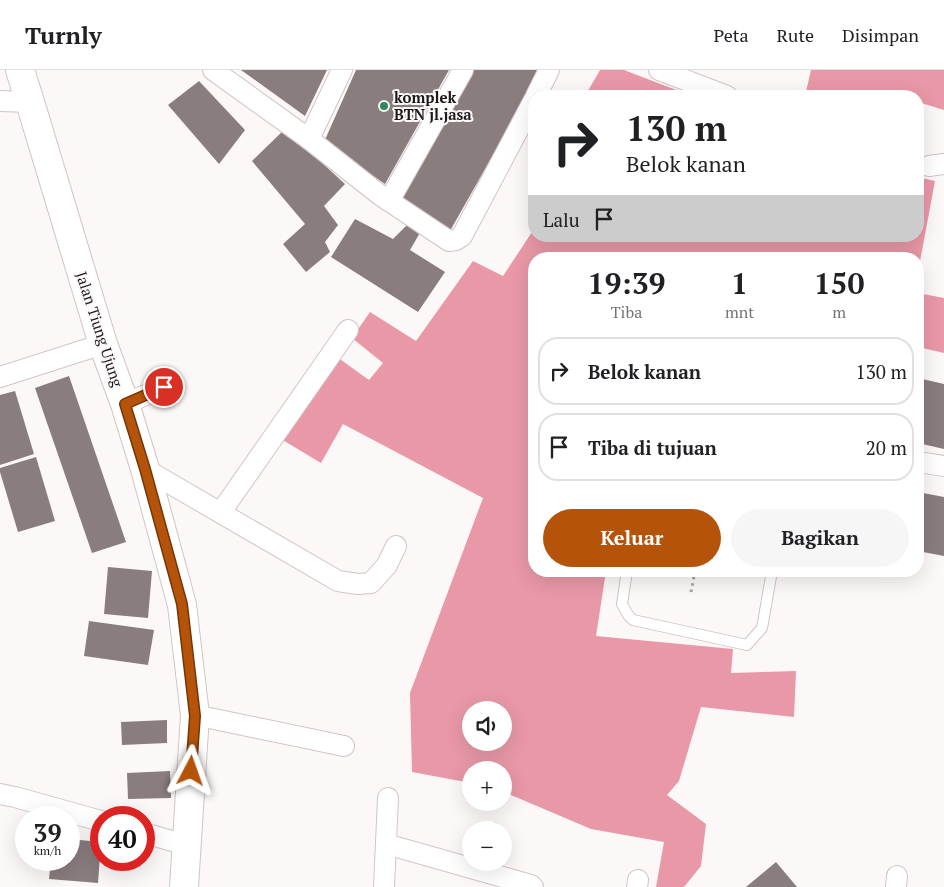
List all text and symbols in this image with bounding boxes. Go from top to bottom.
text: Turnly [25,19,102,51]
text: Peta [714,23,749,47]
text: Rute [777,23,814,47]
text: Disimpan [842,23,919,47]
place label: komplek BTN jl.jasa [394,87,472,124]
marker: komplek BTN jl.jasa [378,100,390,112]
text: 130 m [626,105,727,151]
icon: right [543,110,608,175]
text: Belok kanan [626,149,746,178]
icon: arrive [590,205,618,233]
text: Lalu [543,207,580,232]
text: 19:39 [587,263,666,303]
text: 1 [731,263,748,303]
text: 150 [814,263,865,303]
street label: Jalan Tiung Ujung [72,269,128,390]
text: Tiba [611,301,642,323]
text: mnt [725,301,754,323]
text: m [832,301,846,323]
icon: right [545,357,573,385]
text: Belok kanan [588,359,701,384]
text: 130 m [856,359,907,384]
pin [143,366,185,408]
icon: arrive [150,373,178,401]
icon: arrive [545,433,573,461]
text: Tiba di tujuan [588,435,717,460]
text: 20 m [866,435,907,460]
button: Keluar [543,509,721,567]
button: Bagikan [731,509,909,567]
map controls [462,701,512,871]
button: sound [462,701,512,751]
position arrow [164,744,216,796]
button: + [462,761,512,811]
speed limit sign: 40 [90,806,155,871]
text: 39 [33,816,62,849]
button: − [462,821,512,871]
text: km/h [34,843,61,858]

